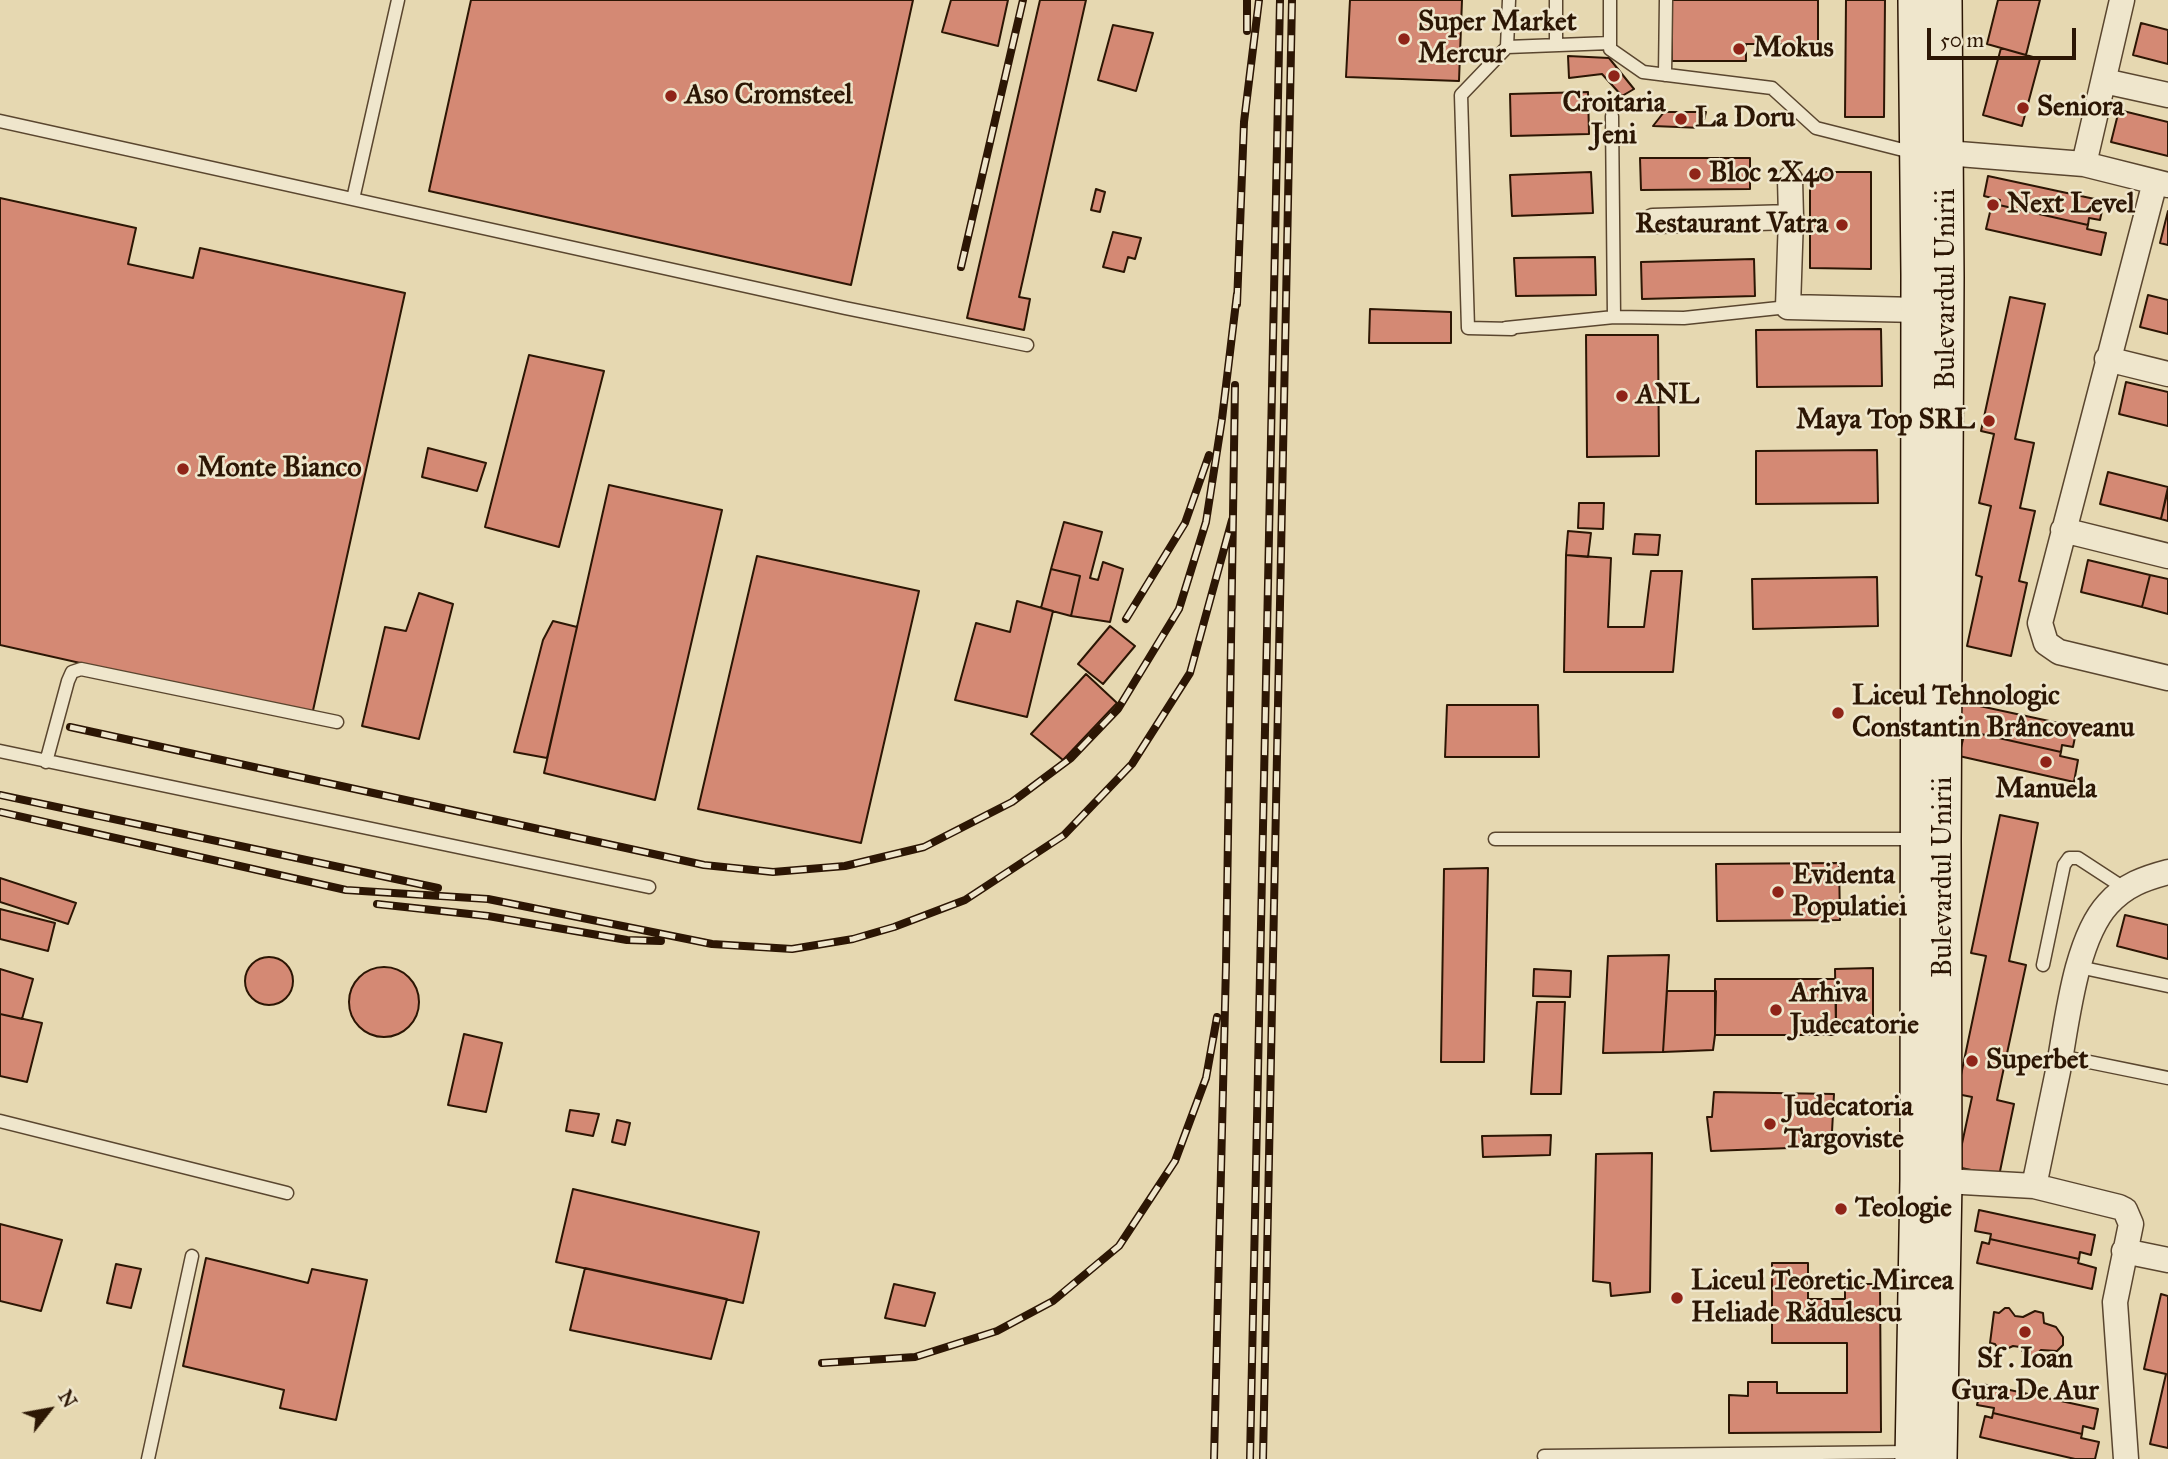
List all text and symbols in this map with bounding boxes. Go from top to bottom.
place label: Super Market Mercur [1418,6,1577,72]
scale bar [1930,14,2079,58]
text: 50 m [1940,27,1984,53]
marker: Super Market Mercur [1396,31,1412,47]
place label: Mokus [1753,32,1834,66]
marker: Mokus [1731,41,1747,57]
marker: Croitaria Jeni [1606,68,1622,84]
place label: Aso Cromsteel [685,79,853,113]
place label: Croitaria Jeni [1562,87,1666,153]
marker: Aso Cromsteel [663,88,679,104]
place label: Seniora [2037,91,2124,125]
marker: Seniora [2015,100,2031,116]
place label: La Doru [1695,102,1795,136]
marker: La Doru [1673,111,1689,127]
place label: Bloc 2X40 [1709,157,1835,191]
marker: Bloc 2X40 [1687,166,1703,182]
place label: Next Level [2007,188,2135,222]
street label: Bulevardul Unirii [1930,189,1964,389]
marker: Next Level [1985,197,2001,213]
place label: Restaurant Vatra [1635,208,1828,242]
marker: Restaurant Vatra [1834,217,1850,233]
place label: ANL [1636,379,1699,413]
marker: ANL [1614,388,1630,404]
place label: Maya Top SRL [1796,404,1975,438]
marker: Maya Top SRL [1981,413,1997,429]
place label: Monte Bianco [197,452,362,486]
marker: Monte Bianco [175,461,191,477]
place label: Liceul Tehnologic Constantin Brâncoveanu [1852,680,2135,746]
marker: Liceul Tehnologic Constantin Brâncoveanu [1830,705,1846,721]
marker: Manuela [2038,754,2054,770]
place label: Manuela [1995,773,2097,807]
street label: Bulevardul Unirii [1927,777,1961,977]
place label: Evidenta Populatiei [1792,859,1907,925]
marker: Evidenta Populatiei [1770,884,1786,900]
place label: Arhiva Judecatorie [1790,977,1919,1043]
marker: Arhiva Judecatorie [1768,1002,1784,1018]
place label: Superbet [1986,1044,2088,1078]
marker: Superbet [1964,1053,1980,1069]
place label: Judecatoria Targoviste [1784,1091,1913,1157]
marker: Judecatoria Targoviste [1762,1116,1778,1132]
place label: Teologie [1855,1192,1952,1226]
marker: Teologie [1833,1201,1849,1217]
place label: Liceul Teoretic Mircea Heliade Rădulescu [1691,1265,1954,1331]
marker: Liceul Teoretic Mircea Heliade Rădulescu [1669,1290,1685,1306]
marker: Sf . Ioan Gura De Aur [2017,1324,2033,1340]
place label: Sf . Ioan Gura De Aur [1951,1343,2099,1409]
north arrow [14,1375,84,1445]
text: N [53,1386,81,1412]

